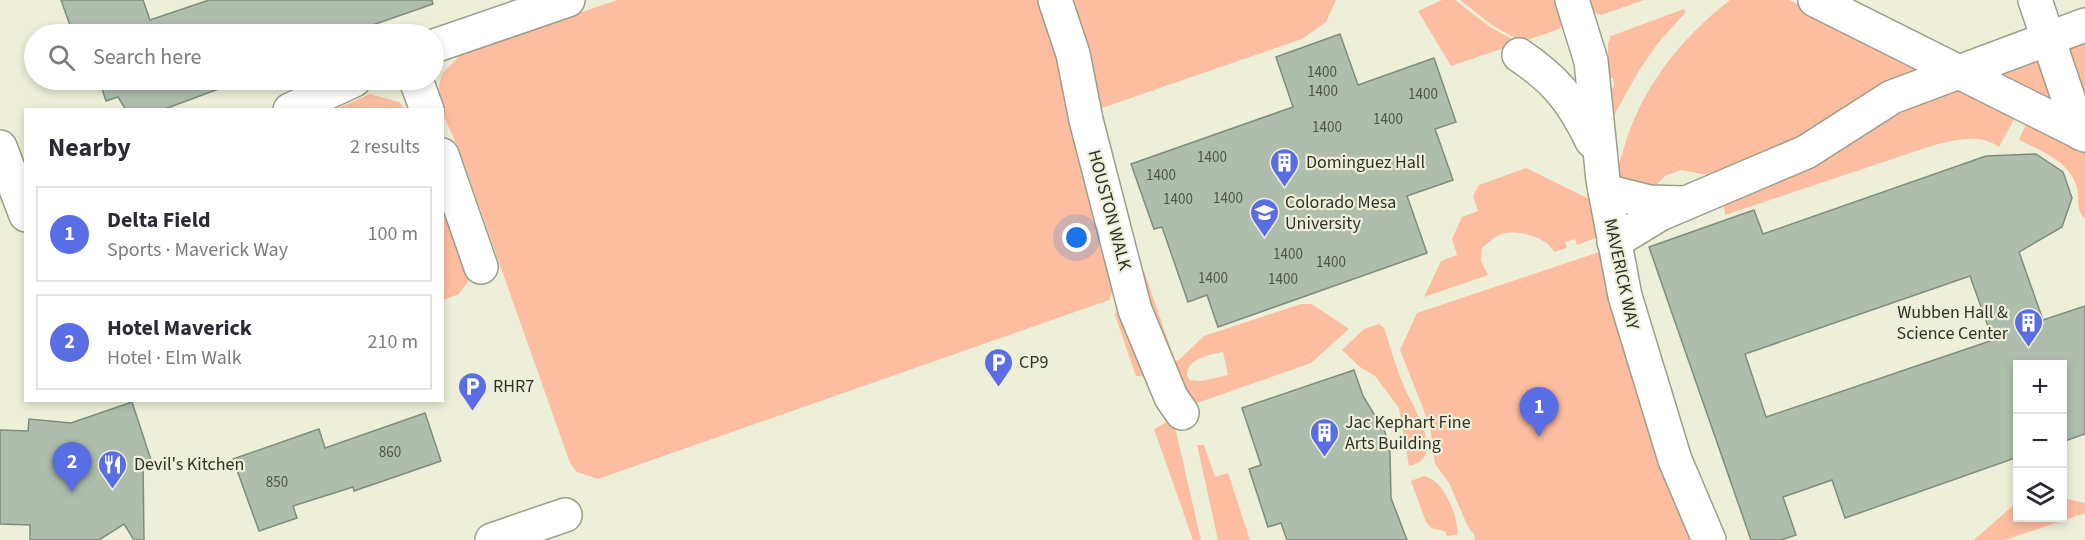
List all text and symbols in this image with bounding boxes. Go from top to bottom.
search box [24,24,444,90]
icon: search [45,41,78,74]
text: Search here [93,41,201,73]
house number: 1400 [1307,62,1337,83]
house number: 1400 [1308,81,1338,102]
house number: 1400 [1408,84,1438,105]
house number: 1400 [1373,109,1403,130]
house number: 1400 [1312,117,1342,138]
text: Nearby [48,129,131,166]
text: 2 results [350,133,420,161]
building icon: Dominguez Hall [1269,146,1301,188]
street label: HOUSTON WALK [1081,147,1138,274]
house number: 1400 [1197,147,1227,168]
place label: Dominguez Hall [1306,150,1425,175]
house number: 1400 [1146,165,1176,186]
house number: 1400 [1213,188,1243,209]
house number: 1400 [1163,189,1193,210]
place label: Colorado Mesa University [1285,190,1396,236]
school or university icon: Colorado Mesa University [1248,196,1280,238]
text: Delta Field [107,204,211,236]
street label: MAVERICK WAY [1598,216,1646,332]
text: 1 [64,220,75,248]
text: 100 m [368,220,418,248]
your location [1062,223,1091,252]
text: Sports · Maverick Way [107,236,288,264]
house number: 1400 [1273,244,1303,265]
house number: 1400 [1316,252,1346,273]
house number: 1400 [1198,268,1228,289]
house number: 1400 [1268,269,1298,290]
place label: Wubben Hall & Science Center [1897,300,2009,346]
building icon: Wubben Hall & Science Center [2013,306,2045,348]
text: Hotel Maverick [107,312,252,344]
text: 2 [64,328,75,356]
text: 210 m [368,328,418,356]
text: Hotel · Elm Walk [107,344,242,372]
parking icon: CP9 [982,346,1014,388]
place label: CP9 [1019,350,1048,375]
map controls [2013,360,2067,522]
button: + [2013,360,2067,414]
parking icon: RHR7 [456,370,488,412]
place label: RHR7 [493,374,534,399]
pin: 1 [1520,388,1558,437]
place label: Jac Kephart Fine Arts Building [1345,410,1471,456]
button: − [2013,414,2067,468]
building icon: Jac Kephart Fine Arts Building [1308,416,1340,458]
pin: 2 [52,442,92,492]
house number: 860 [379,442,401,463]
restaurant icon: Devil's Kitchen [97,448,129,490]
place label: Devil's Kitchen [134,452,244,477]
button: layers [2013,468,2067,522]
house number: 850 [266,472,288,493]

